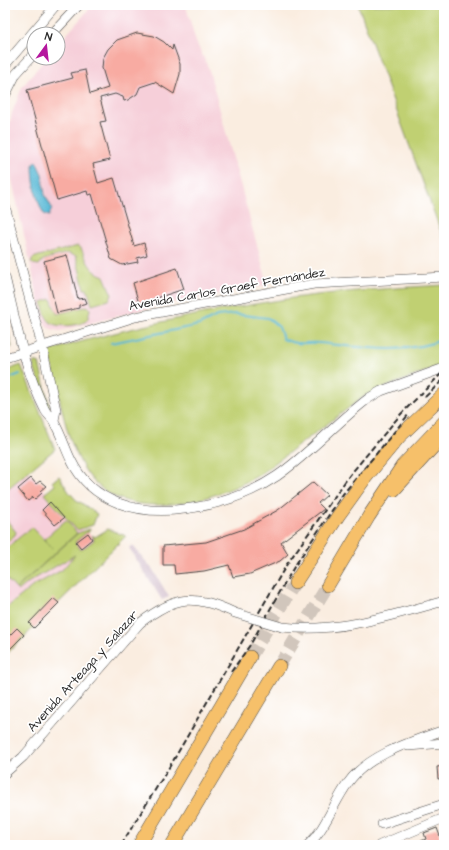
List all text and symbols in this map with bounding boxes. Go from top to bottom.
north arrow [26,26,66,66]
text: N [43,29,54,45]
street label: Avenida Carlos Graef Fernández [128,263,327,315]
street label: Avenida Arteaga y Salazar [23,606,143,736]

